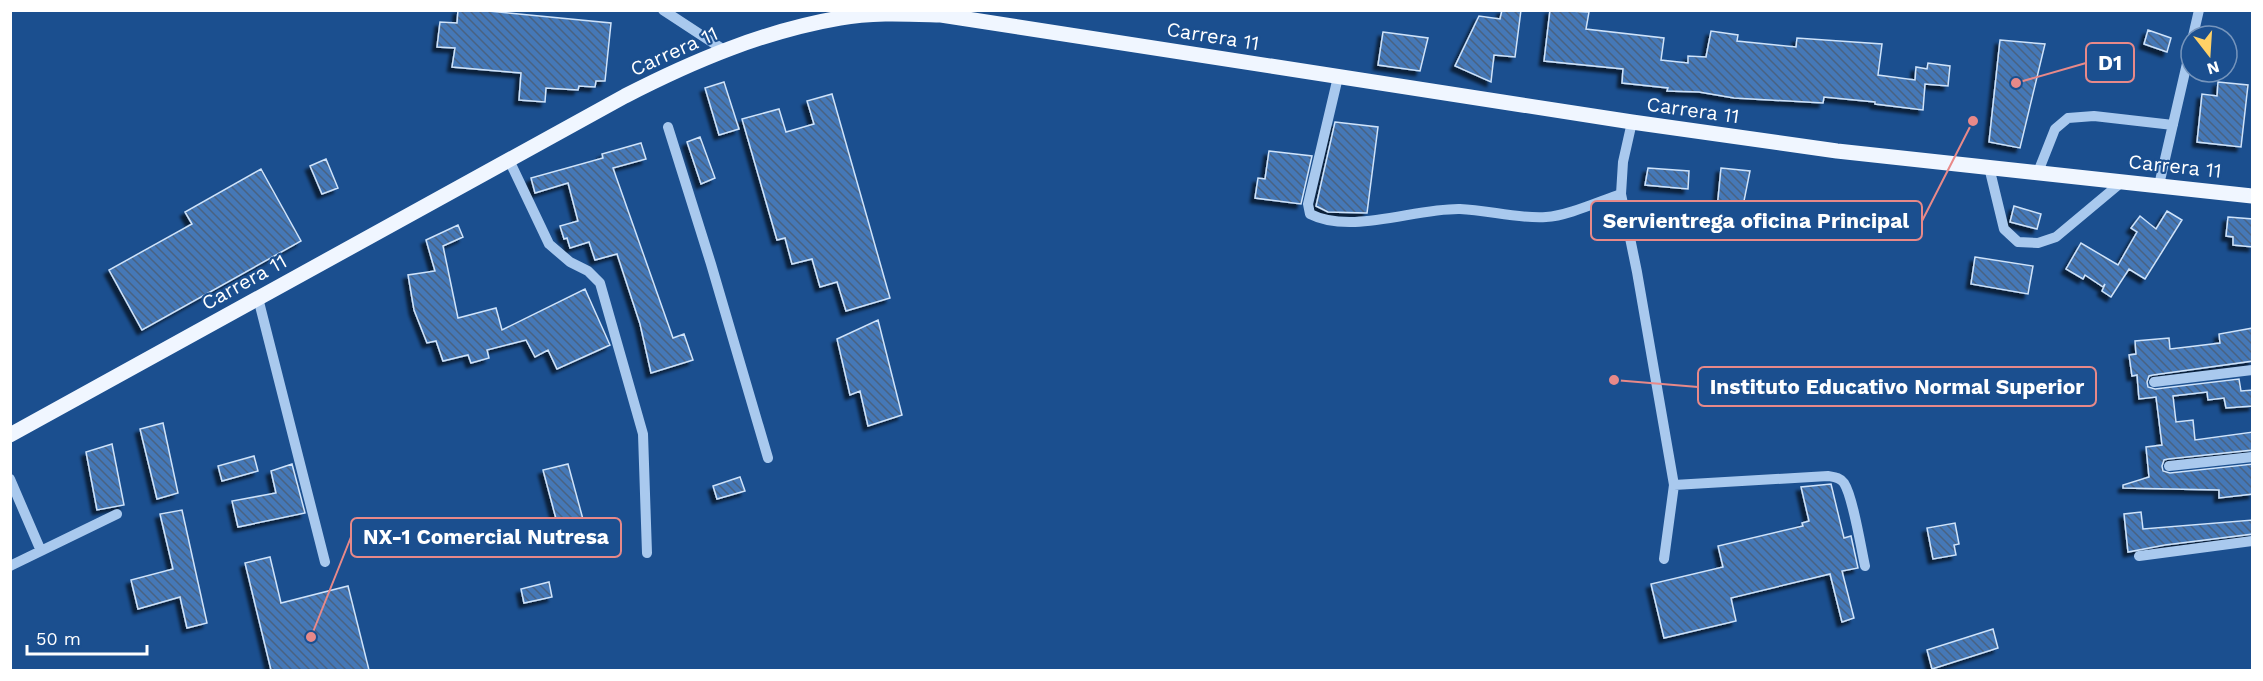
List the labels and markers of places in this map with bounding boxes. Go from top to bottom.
callout: D1 [2086,43,2134,82]
callout: Servientrega oficina Principal [1591,201,1922,240]
callout: Instituto Educativo Normal Superior [1698,367,2096,406]
callout: NX-1 Comercial Nutresa [351,518,621,557]

